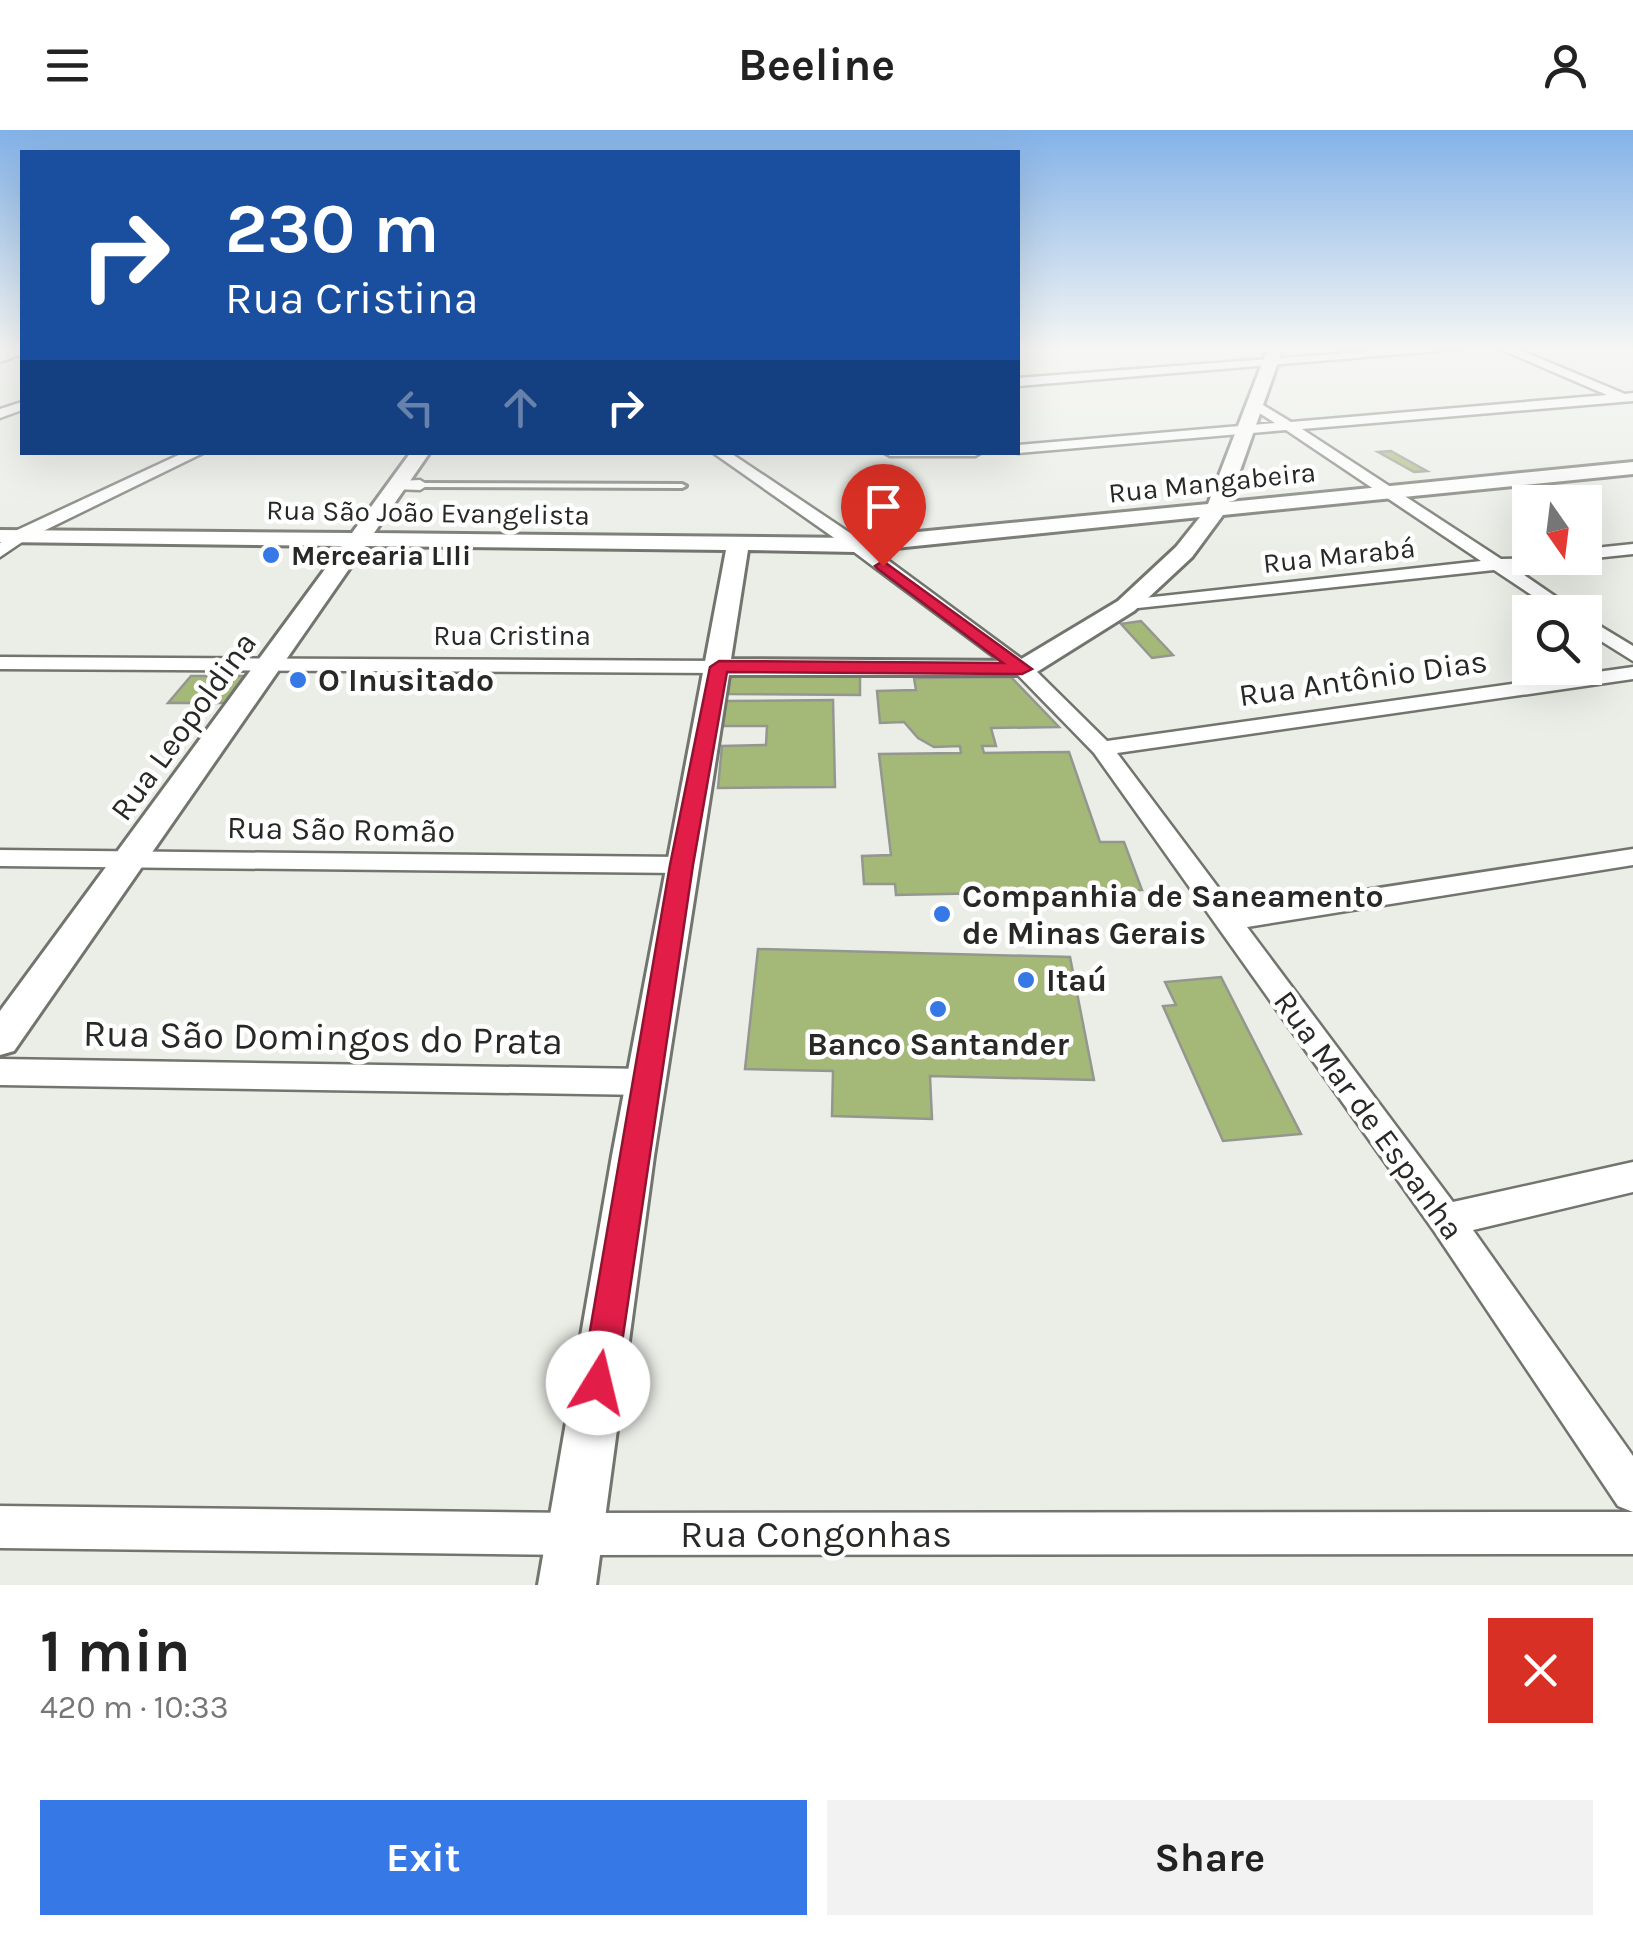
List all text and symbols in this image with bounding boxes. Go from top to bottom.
icon: menu [40,38,95,93]
icon: person [1538,38,1593,93]
text: Beeline [738,39,895,91]
text: 230 m [225,188,439,270]
icon: right [60,190,190,320]
text: Rua Cristina [225,272,478,324]
icon: left [388,380,443,435]
icon: ahead [493,380,548,435]
icon: right [598,380,653,435]
street label: Rua Mangabeira [1107,455,1317,510]
pin [841,464,926,567]
icon: arrive [856,479,911,534]
north arrow [1512,485,1602,575]
map controls [1512,485,1602,685]
street label: Rua São João Evangelista [266,493,590,532]
street label: Rua Marabá [1261,531,1417,580]
place label: Mercearia LIli [291,539,471,572]
marker: Mercearia LIli [260,544,282,566]
button: search [1512,595,1602,685]
street label: Rua Cristina [433,619,591,652]
street label: Rua Leopoldina [103,625,264,828]
street label: Rua Antônio Dias [1236,643,1490,714]
place label: O Inusitado [318,662,494,699]
marker: O Inusitado [287,669,309,691]
street label: Rua São Romão [226,809,455,850]
place label: Companhia de Saneamento de Minas Gerais [962,878,1384,952]
marker: Companhia de Saneamento de Minas Gerais [931,903,953,925]
place label: Itaú [1046,962,1107,999]
marker: Itaú [1015,969,1037,991]
street label: Rua Mar de Espanha [1266,984,1471,1247]
marker: Banco Santander [927,998,949,1020]
street label: Rua São Domingos do Prata [83,1011,563,1064]
place label: Banco Santander [807,1026,1069,1063]
position arrow [546,1331,650,1435]
street label: Rua Congonhas [680,1512,952,1557]
text: 1 min [40,1616,191,1686]
button: close [1488,1618,1593,1723]
text: 420 m · 10:33 [40,1689,229,1726]
button: Exit [40,1800,807,1915]
button: Share [827,1800,1593,1915]

